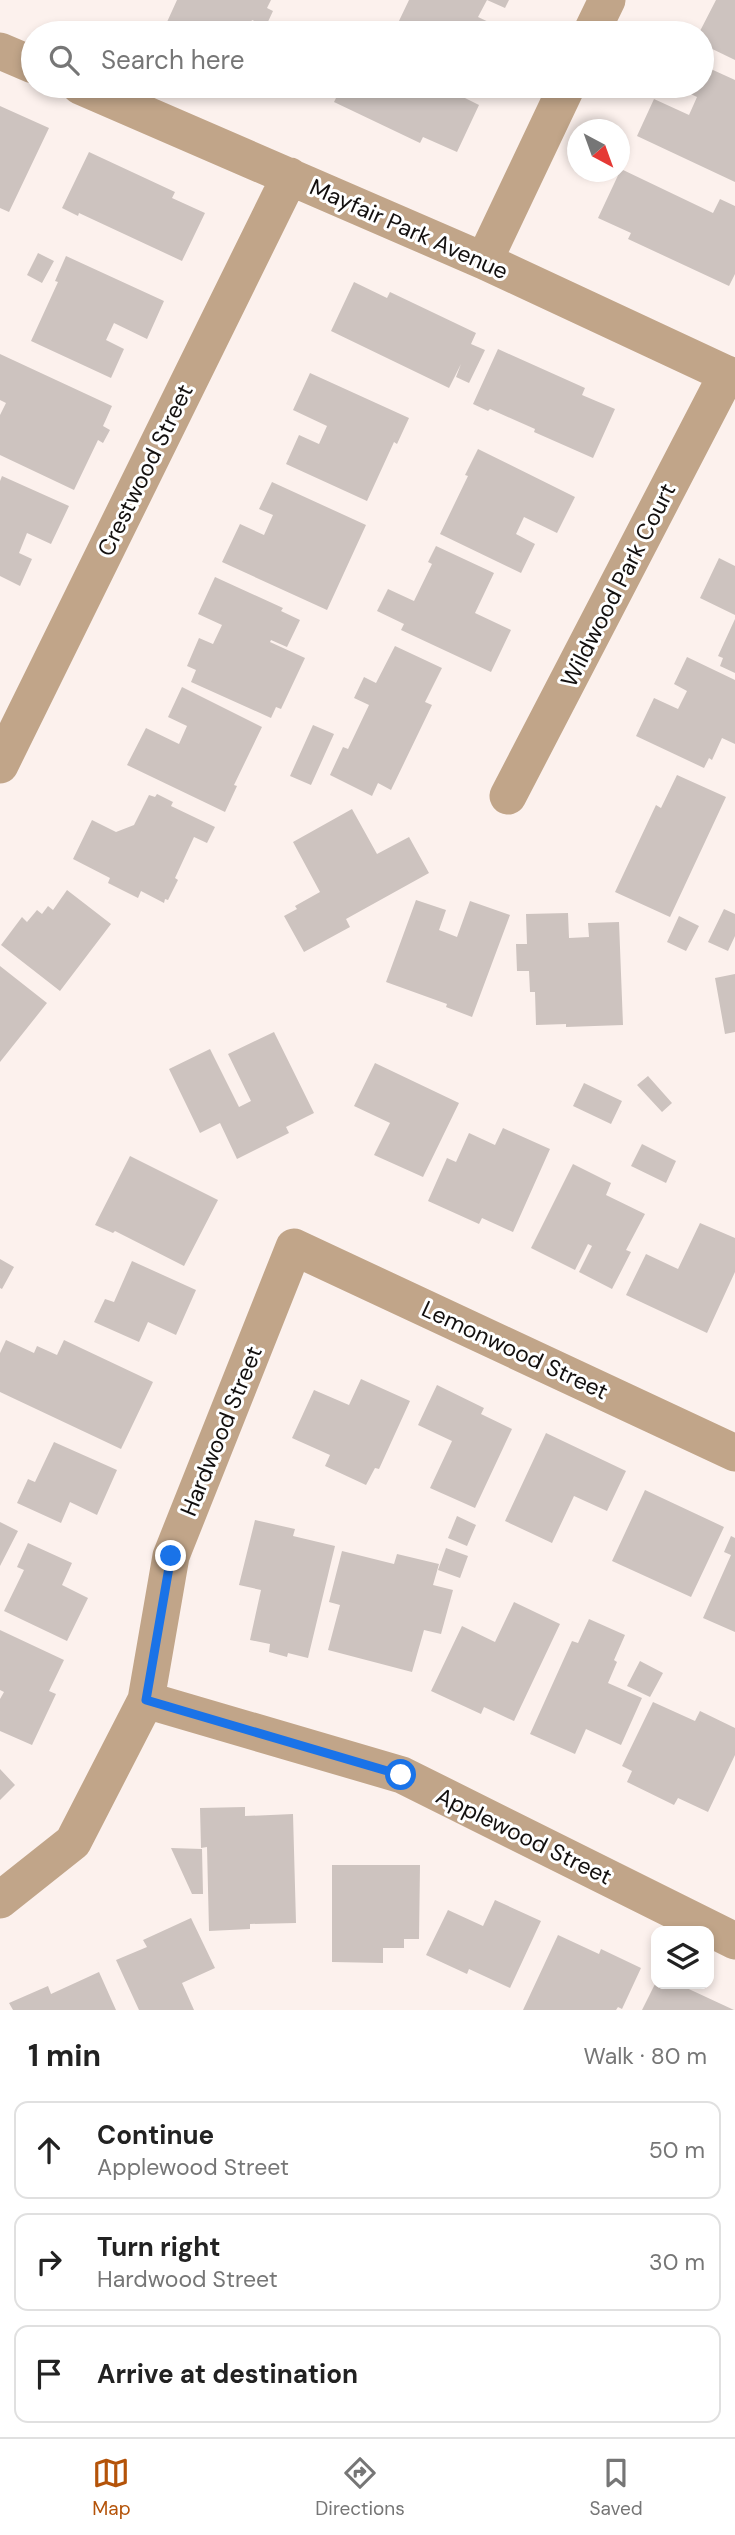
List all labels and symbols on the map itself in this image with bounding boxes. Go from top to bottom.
north arrow [567,119,630,182]
street label: Mayfair Park Avenue [305,172,513,286]
street label: Crestwood Street [90,379,200,561]
street label: Wildwood Park Court [554,478,682,692]
street label: Lemonwood Street [417,1294,613,1406]
street label: Hardwood Street [173,1342,269,1520]
route end [155,1540,186,1571]
route start [385,1759,416,1790]
street label: Applewood Street [431,1780,617,1892]

